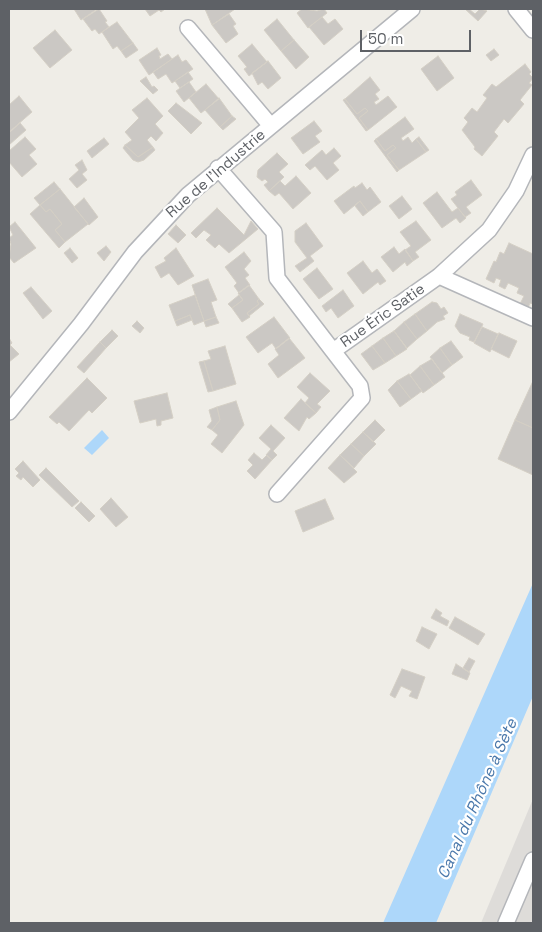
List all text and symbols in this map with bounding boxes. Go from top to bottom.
scale bar [362,20,473,52]
text: 50 m [368,29,403,48]
street label: Rue de l'Industrie [163,126,269,222]
street label: Rue Éric Satie [337,280,429,352]
water label: Canal du Rhône à Sète [434,716,522,882]

